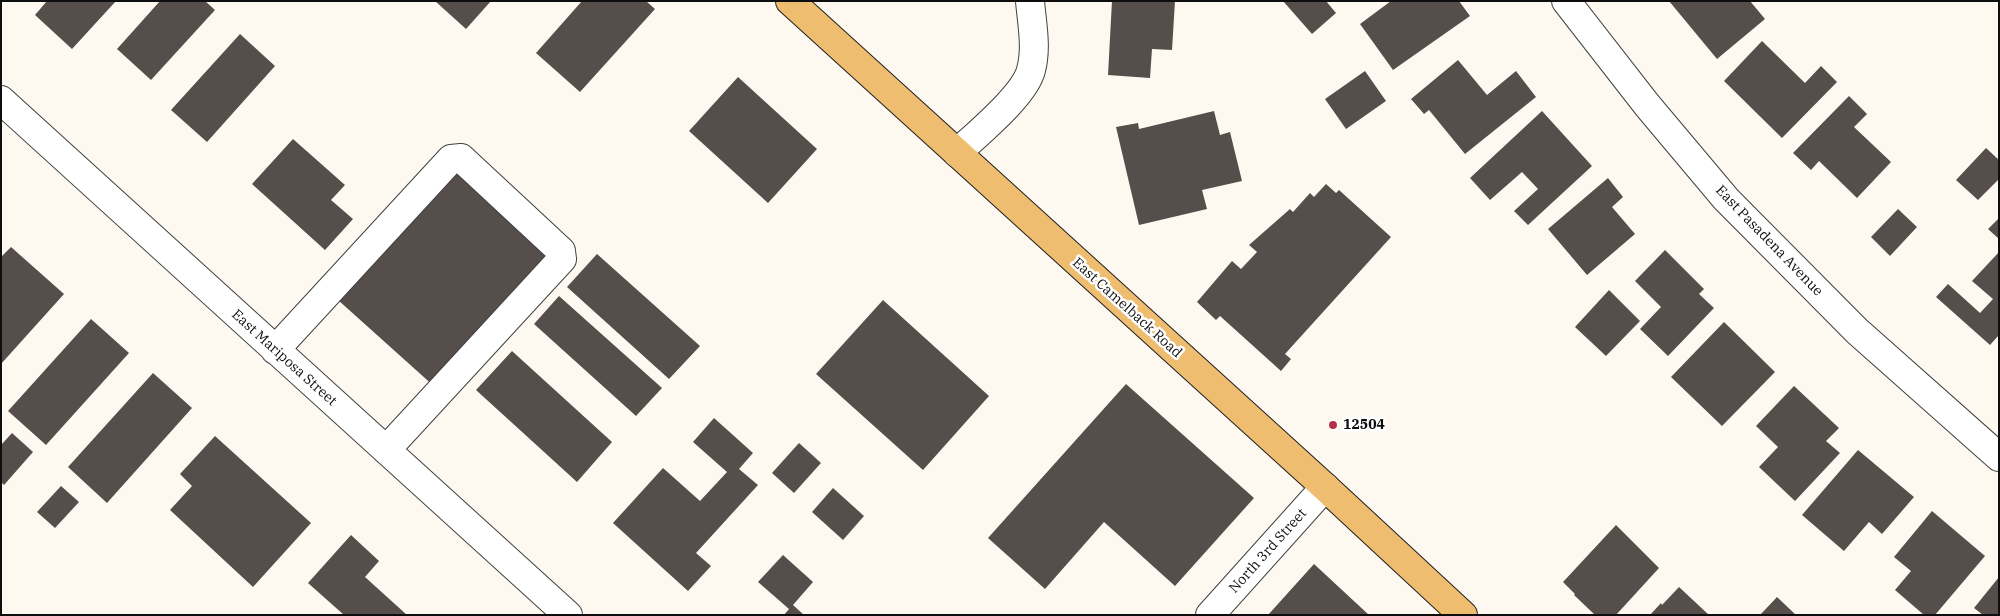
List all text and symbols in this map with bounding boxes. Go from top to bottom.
street label: East Pasadena Avenue [1712,182,1826,300]
street label: East Camelback Road [1069,254,1185,362]
street label: East Mariposa Street [228,306,340,410]
place label: 12504 [1343,417,1385,433]
marker: 12504 [1327,419,1339,431]
street label: North 3rd Street [1226,505,1310,597]

